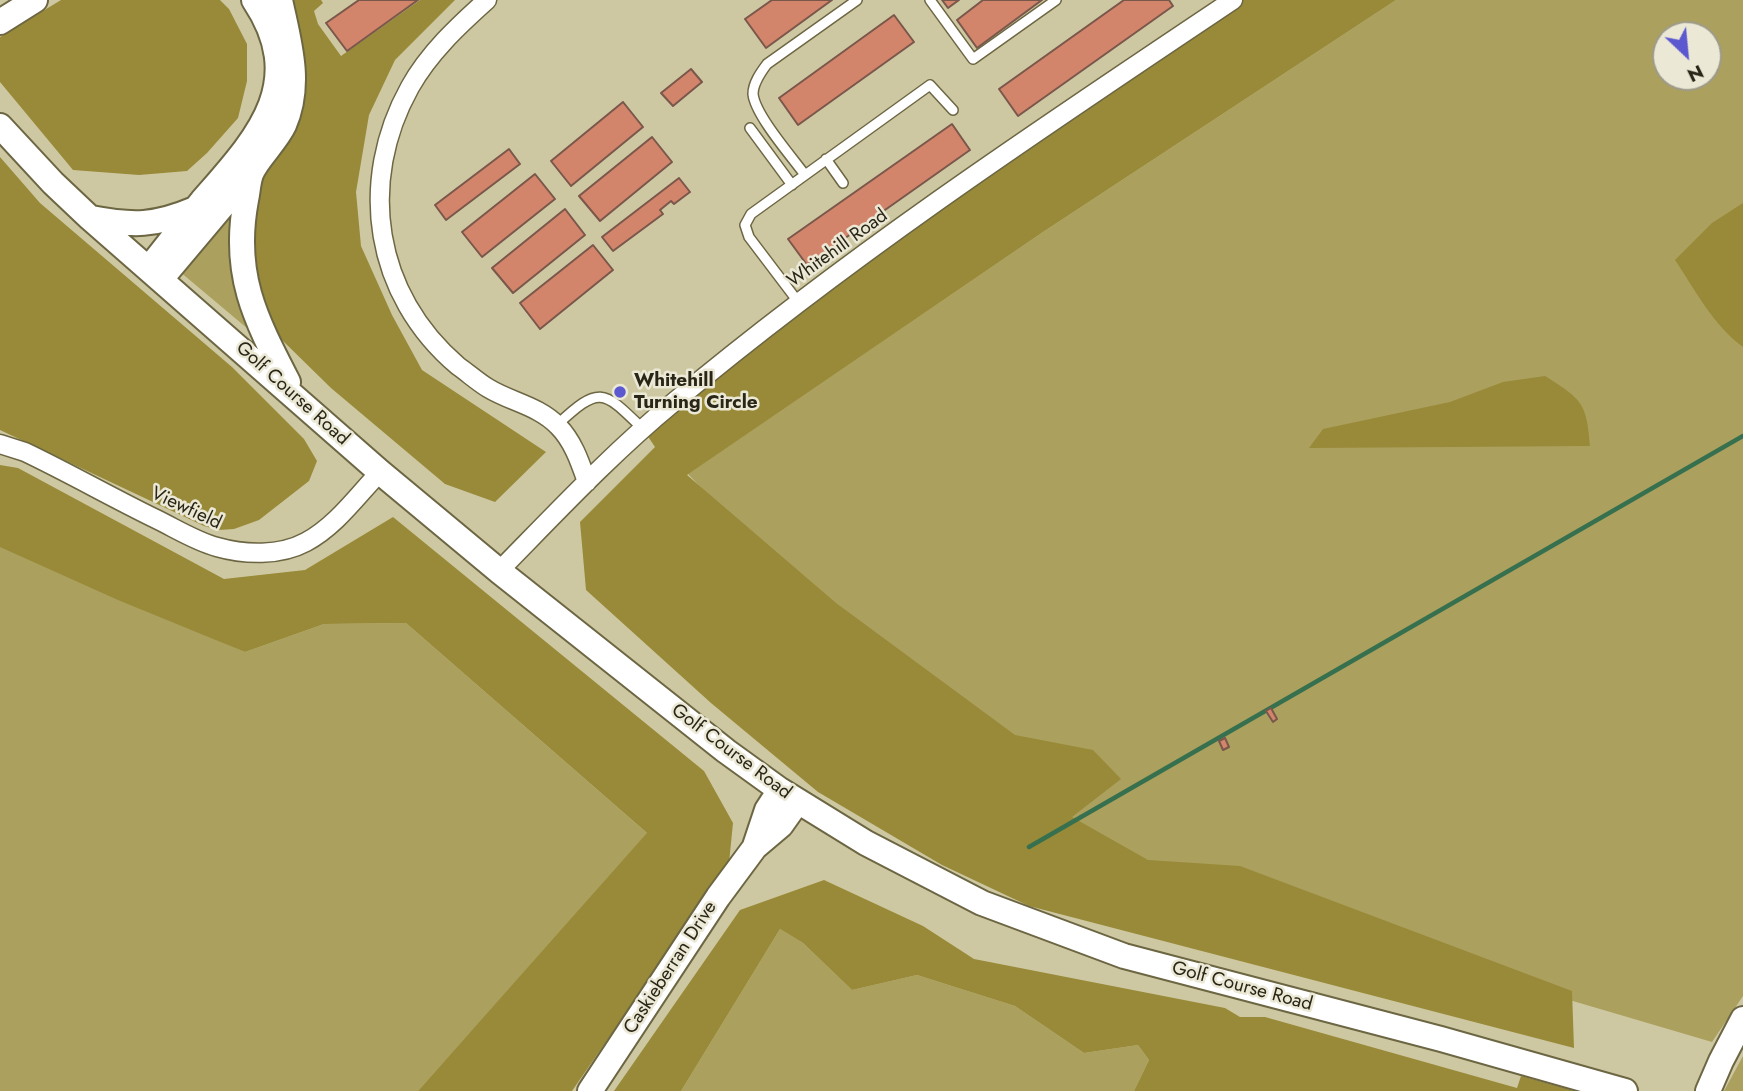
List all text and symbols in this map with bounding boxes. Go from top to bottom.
north arrow [1652,21,1722,91]
text: N [1683,58,1708,89]
street label: Whitehill Road [783,205,893,293]
street label: Golf Course Road [231,337,353,451]
place label: Whitehill Turning Circle [634,370,758,414]
marker: Whitehill Turning Circle [612,384,628,400]
street label: Viewfield [147,483,225,535]
street label: Golf Course Road [666,699,796,805]
street label: Caskieberran Drive [620,897,722,1039]
street label: Golf Course Road [1169,957,1315,1017]

